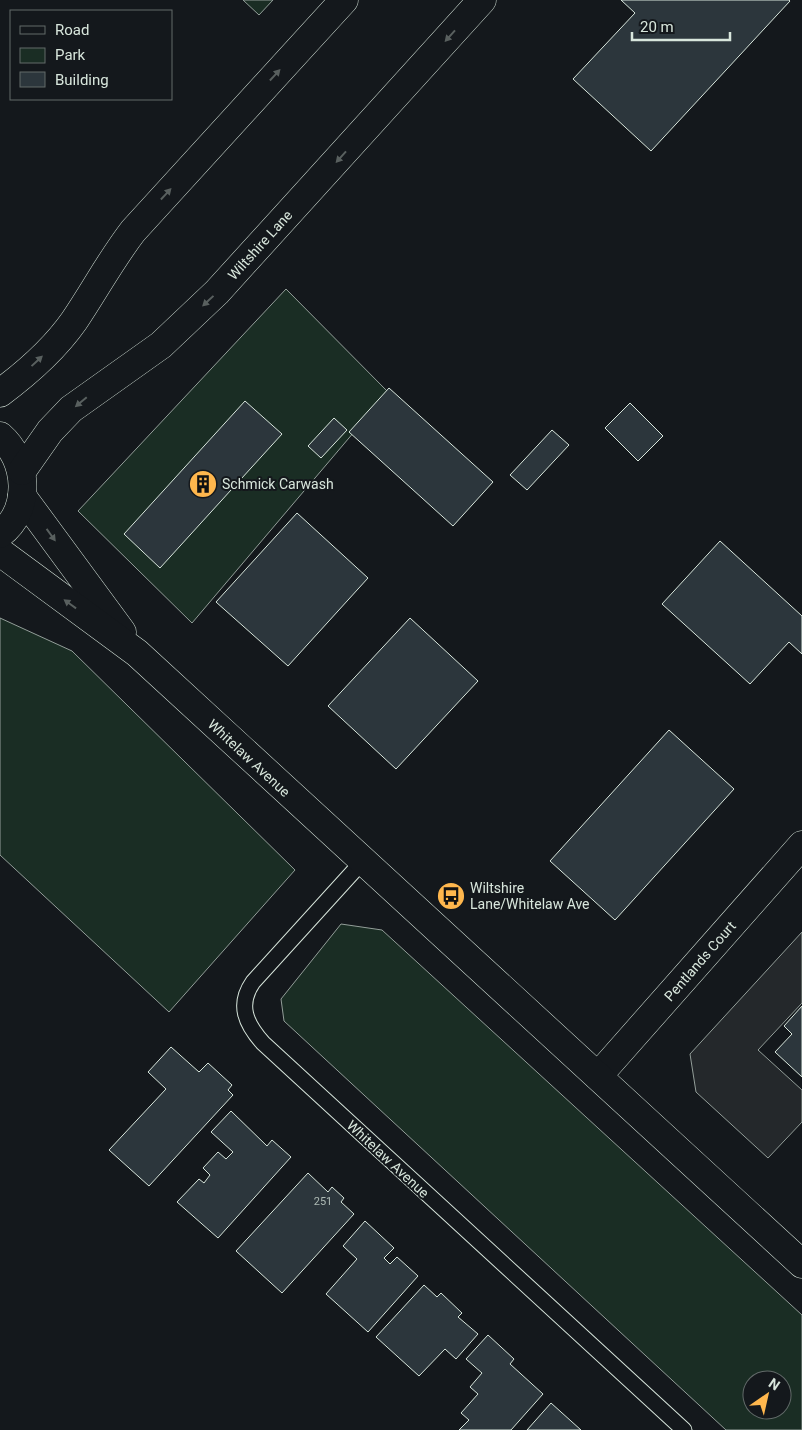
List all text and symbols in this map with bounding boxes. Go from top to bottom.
legend [10,10,172,100]
scale bar [632,10,730,42]
text: 20 m [640,18,674,36]
text: Road [55,21,89,39]
one-way arrow [444,30,456,42]
text: Park [55,46,86,64]
one-way arrow [269,69,281,81]
text: Building [55,71,109,89]
one-way arrow [335,150,346,163]
one-way arrow [160,188,171,201]
street label: Wiltshire Lane [225,207,295,283]
one-way arrow [202,295,214,307]
one-way arrow [31,355,43,367]
one-way arrow [74,396,87,407]
building icon: Schmick Carwash [188,469,218,499]
place label: Schmick Carwash [222,476,334,492]
one-way arrow [46,528,56,542]
one-way arrow [64,598,77,609]
street label: Whitelaw Avenue [205,716,293,800]
place label: Wiltshire Lane/Whitelaw Ave [470,880,590,912]
bus stop icon: Wiltshire Lane/Whitelaw Ave [436,881,466,911]
street label: Pentlands Court [661,918,739,1004]
street label: Whitelaw Avenue [344,1117,432,1201]
house number: 251 [314,1195,332,1208]
north arrow [742,1370,792,1420]
text: N [766,1375,783,1394]

